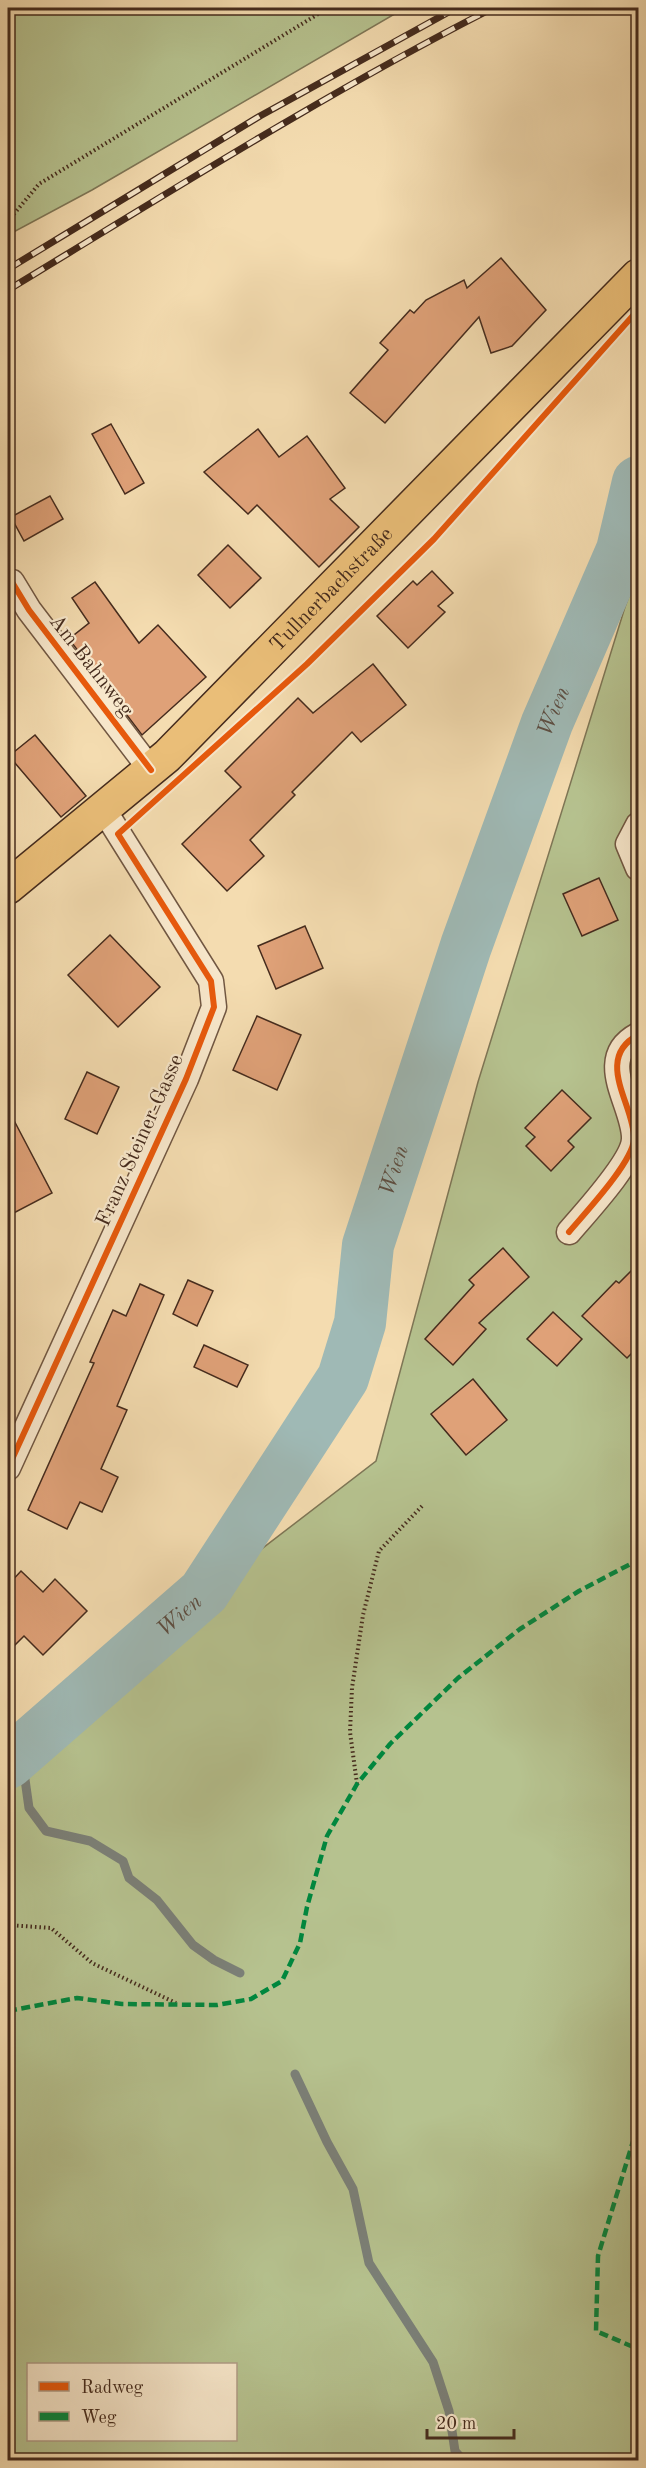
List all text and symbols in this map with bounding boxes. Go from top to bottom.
street label: Tullnerbachstraße [267,524,397,656]
street label: Am Bahnweg [45,611,137,721]
water label: Wien [534,683,575,740]
street label: Franz Steiner-Gasse [93,1051,188,1230]
water label: Wien [376,1142,413,1199]
water label: Wien [153,1590,207,1641]
legend [27,2363,237,2441]
text: Radweg [81,2379,144,2397]
scale bar [427,2402,514,2440]
text: Weg [81,2409,117,2427]
text: 20 m [436,2415,476,2433]

